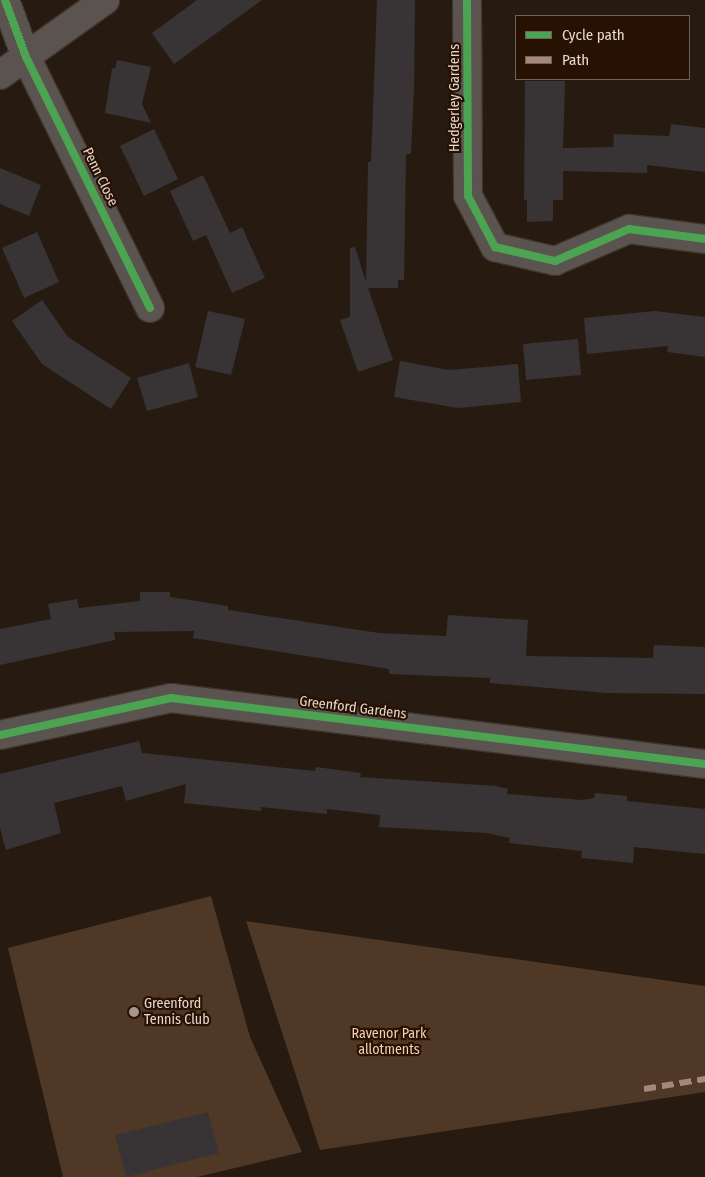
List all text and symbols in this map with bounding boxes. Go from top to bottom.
legend [515,15,690,80]
text: Cycle path [562,26,625,44]
street label: Hedgerley Gardens [447,44,463,152]
text: Path [562,51,589,69]
street label: Penn Close [79,145,121,209]
street label: Greenford Gardens [299,693,407,723]
place label: Greenford Tennis Club [144,996,210,1028]
marker: Greenford Tennis Club [128,1006,140,1018]
park label: Ravenor Park allotments [351,1026,427,1058]

